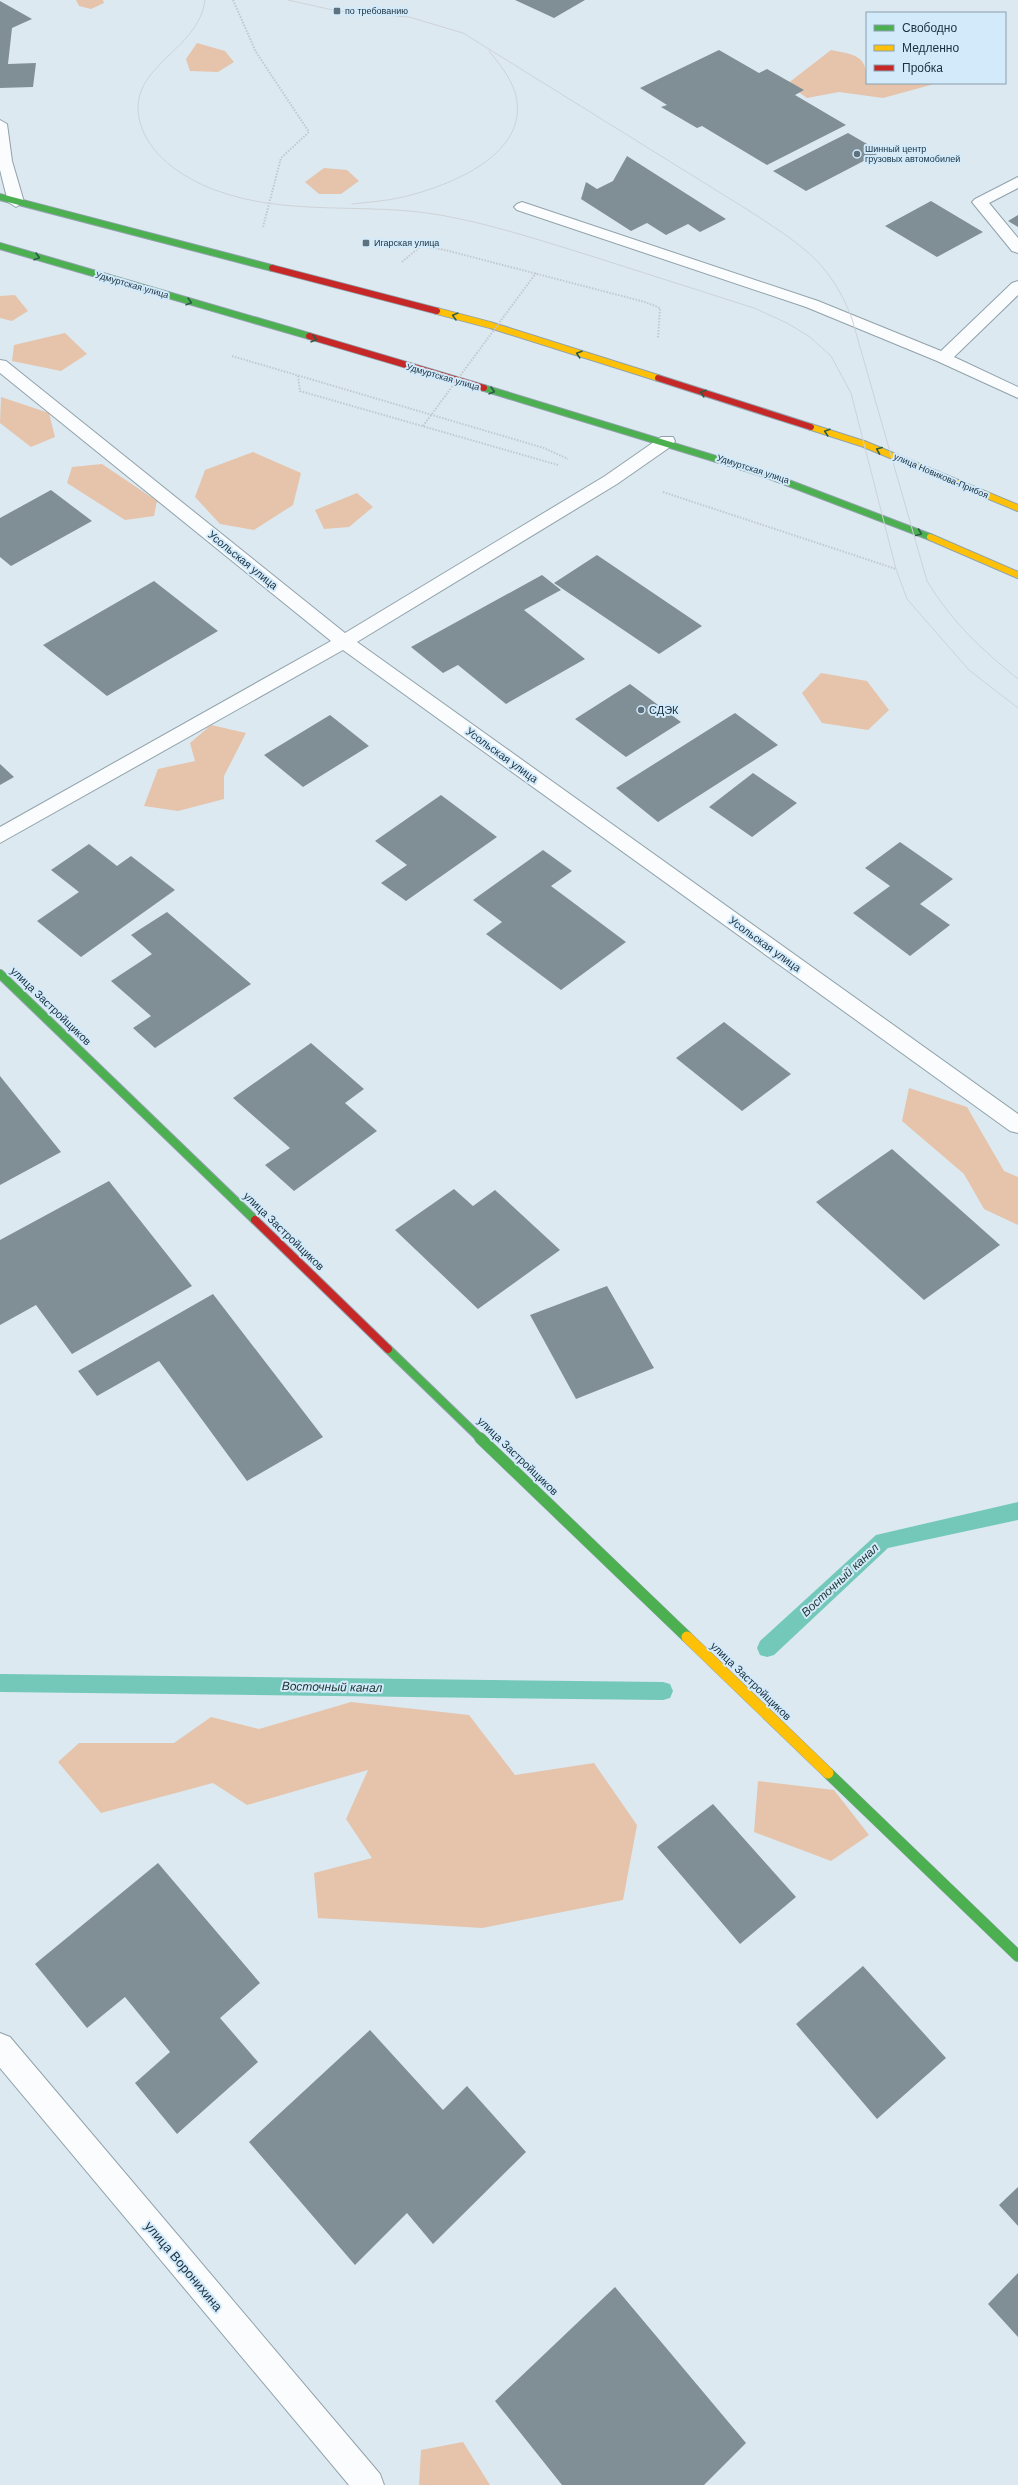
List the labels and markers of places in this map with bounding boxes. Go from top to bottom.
marker: по требованию [332,6,342,16]
place label: по требованию [345,6,408,16]
place label: Шинный центр грузовых автомобилей [865,144,960,164]
marker: Шинный центр грузовых автомобилей [852,149,862,159]
marker: Игарская улица [361,238,371,248]
place label: Игарская улица [374,238,439,248]
place label: СДЭК [649,704,679,716]
marker: СДЭК [636,705,646,715]

